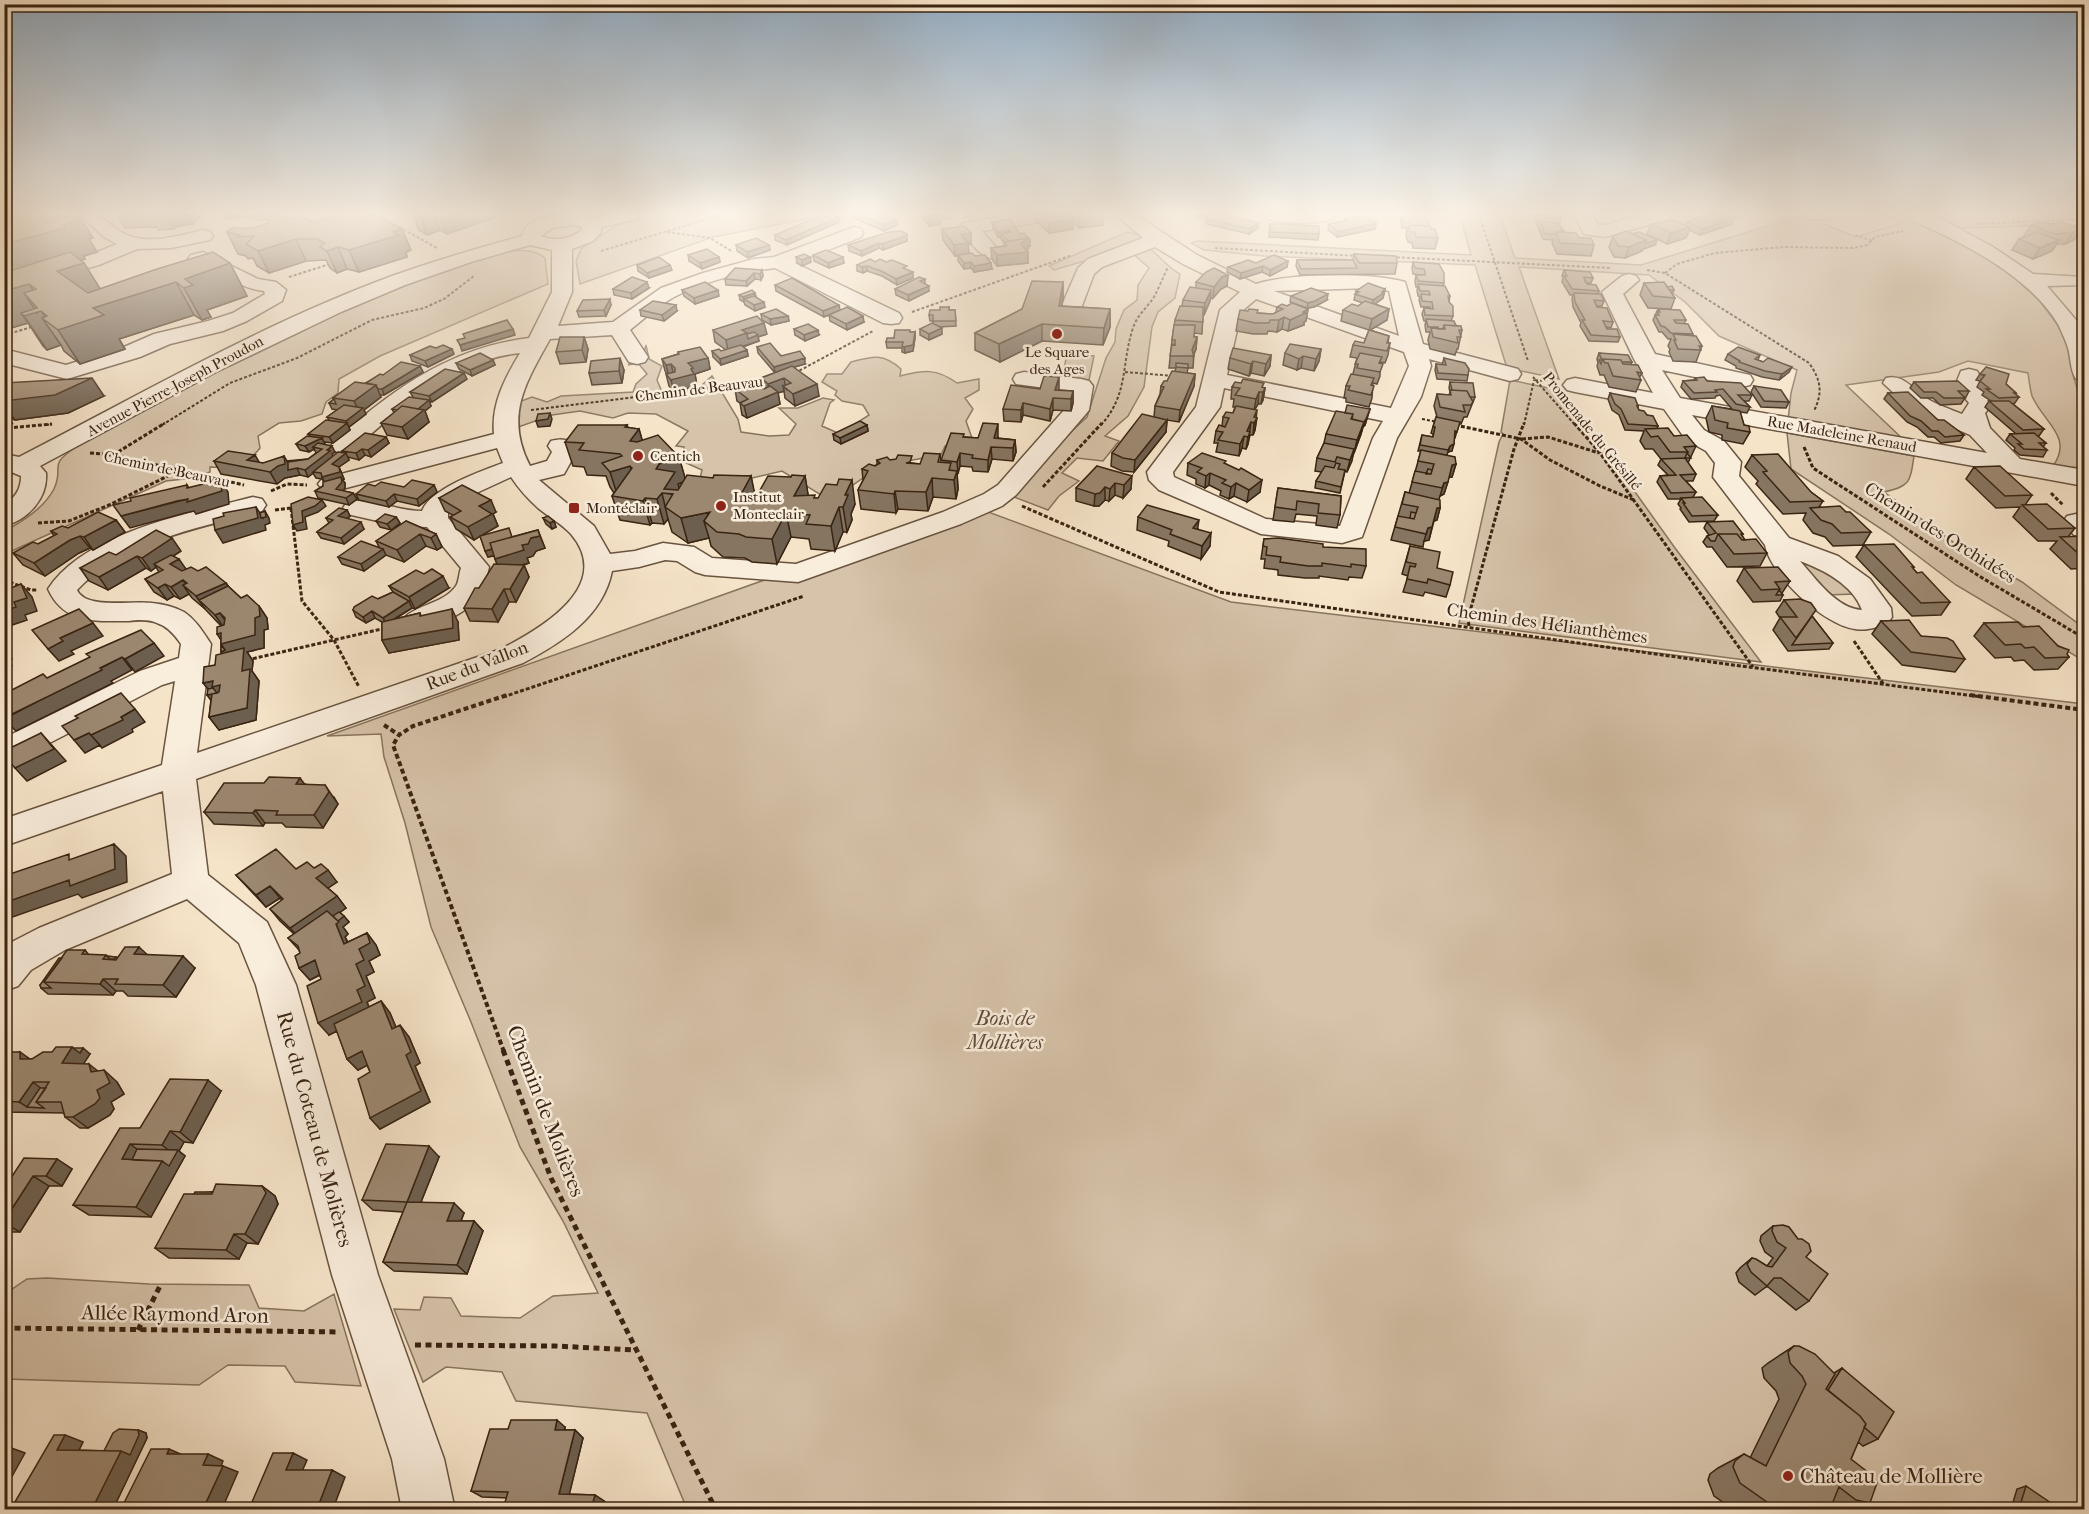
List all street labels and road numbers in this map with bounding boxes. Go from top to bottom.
street label: Avenue Pierre-Joseph Proudon [83,332,267,441]
street label: Promenade du Grésillé [1539,368,1646,494]
street label: Chemin de Beauvau [634,372,764,406]
street label: Rue Madeleine Renaud [1766,412,1919,456]
street label: Chemin de Beauvau [102,447,232,491]
street label: Chemin des Orchidées [1861,478,2020,588]
street label: Chemin des Hélianthèmes [1445,600,1649,649]
street label: Rue du Vallon [423,637,532,695]
street label: Rue du Coteau de Molières [272,1009,358,1250]
street label: Chemin de Molières [502,1022,590,1200]
street label: Allée Raymond Aron [80,1300,269,1328]

